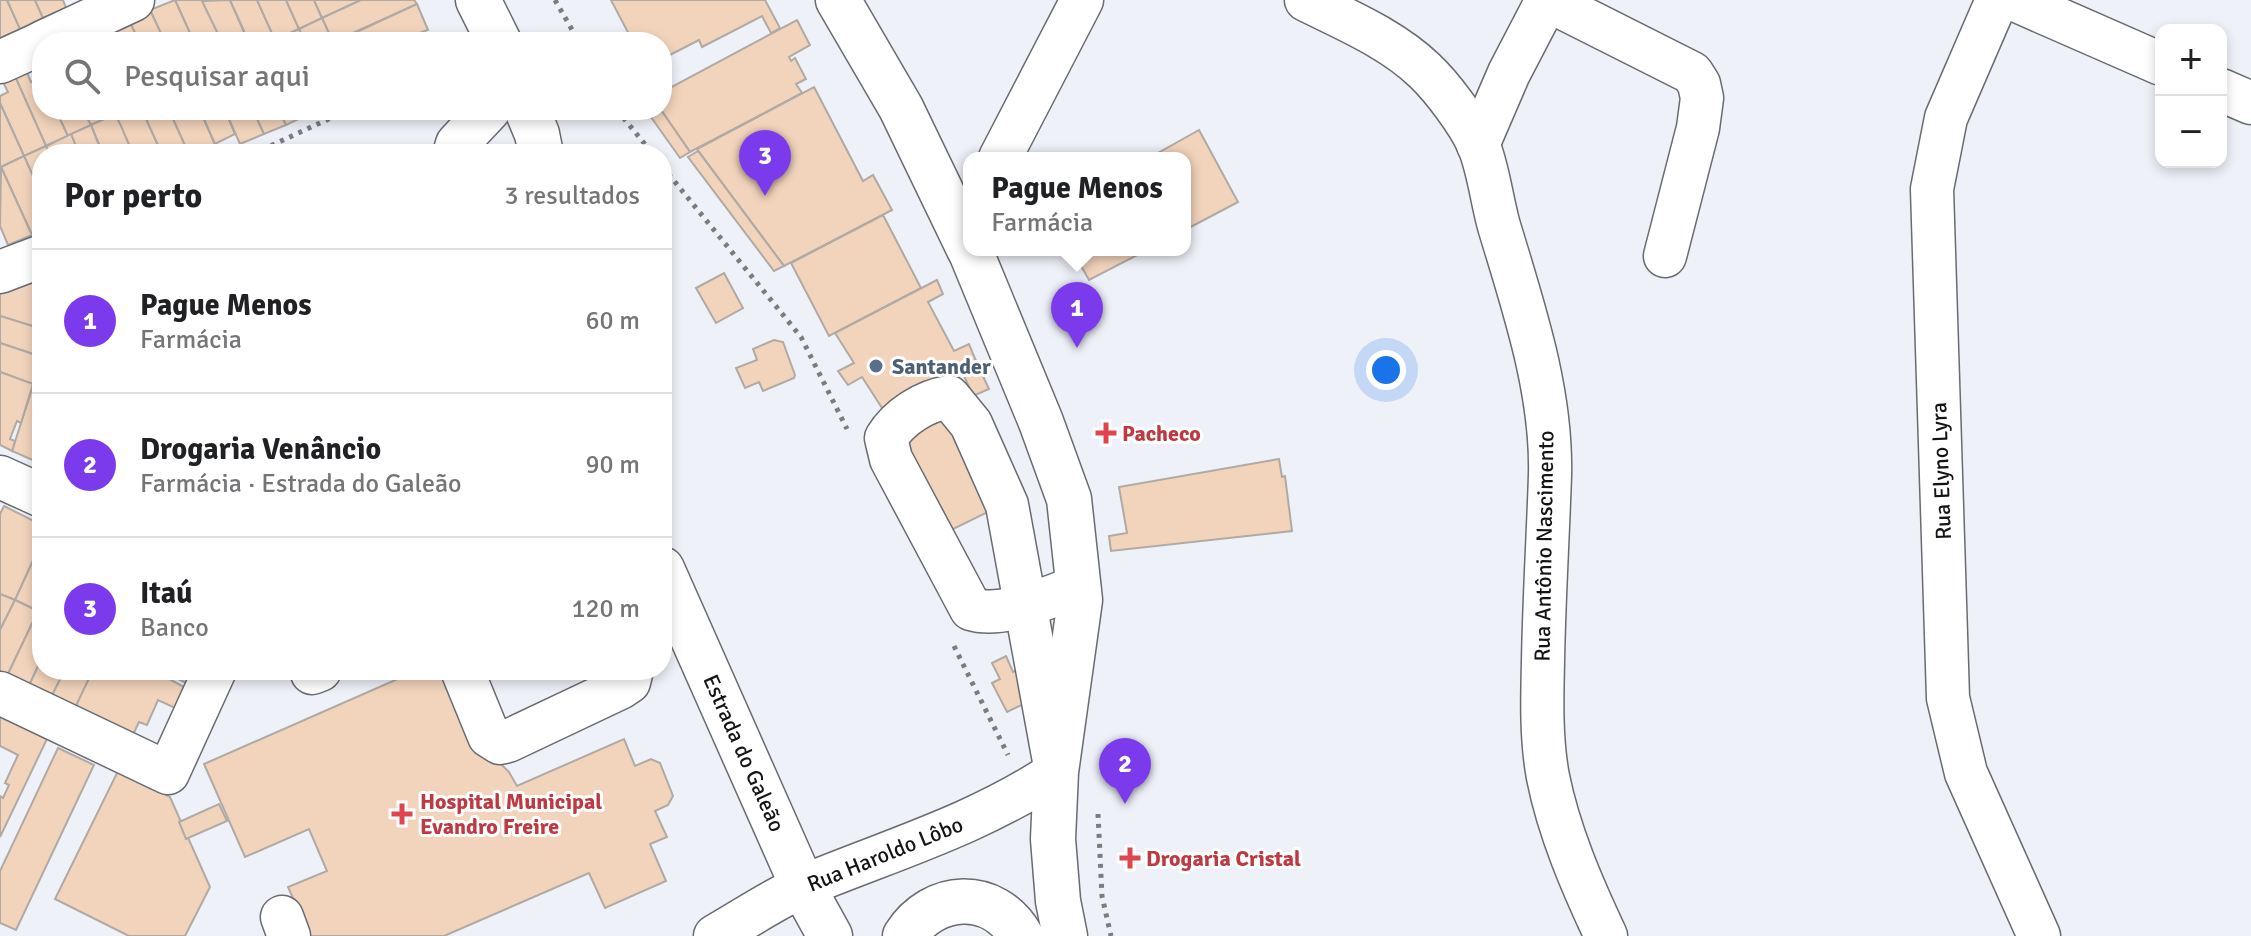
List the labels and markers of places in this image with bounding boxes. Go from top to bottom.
pin: 3 [739,130,791,196]
pin: 1 [1051,282,1103,348]
place label: Santander [892,353,991,380]
marker: Santander [867,357,885,375]
place label: Pacheco [1122,420,1201,447]
marker: Pacheco [1097,424,1115,442]
pin: 2 [1099,738,1151,804]
place label: Hospital Municipal Evandro Freire [420,788,602,840]
marker: Hospital Municipal Evandro Freire [391,803,413,825]
place label: Drogaria Cristal [1146,845,1301,872]
marker: Drogaria Cristal [1121,849,1139,867]

